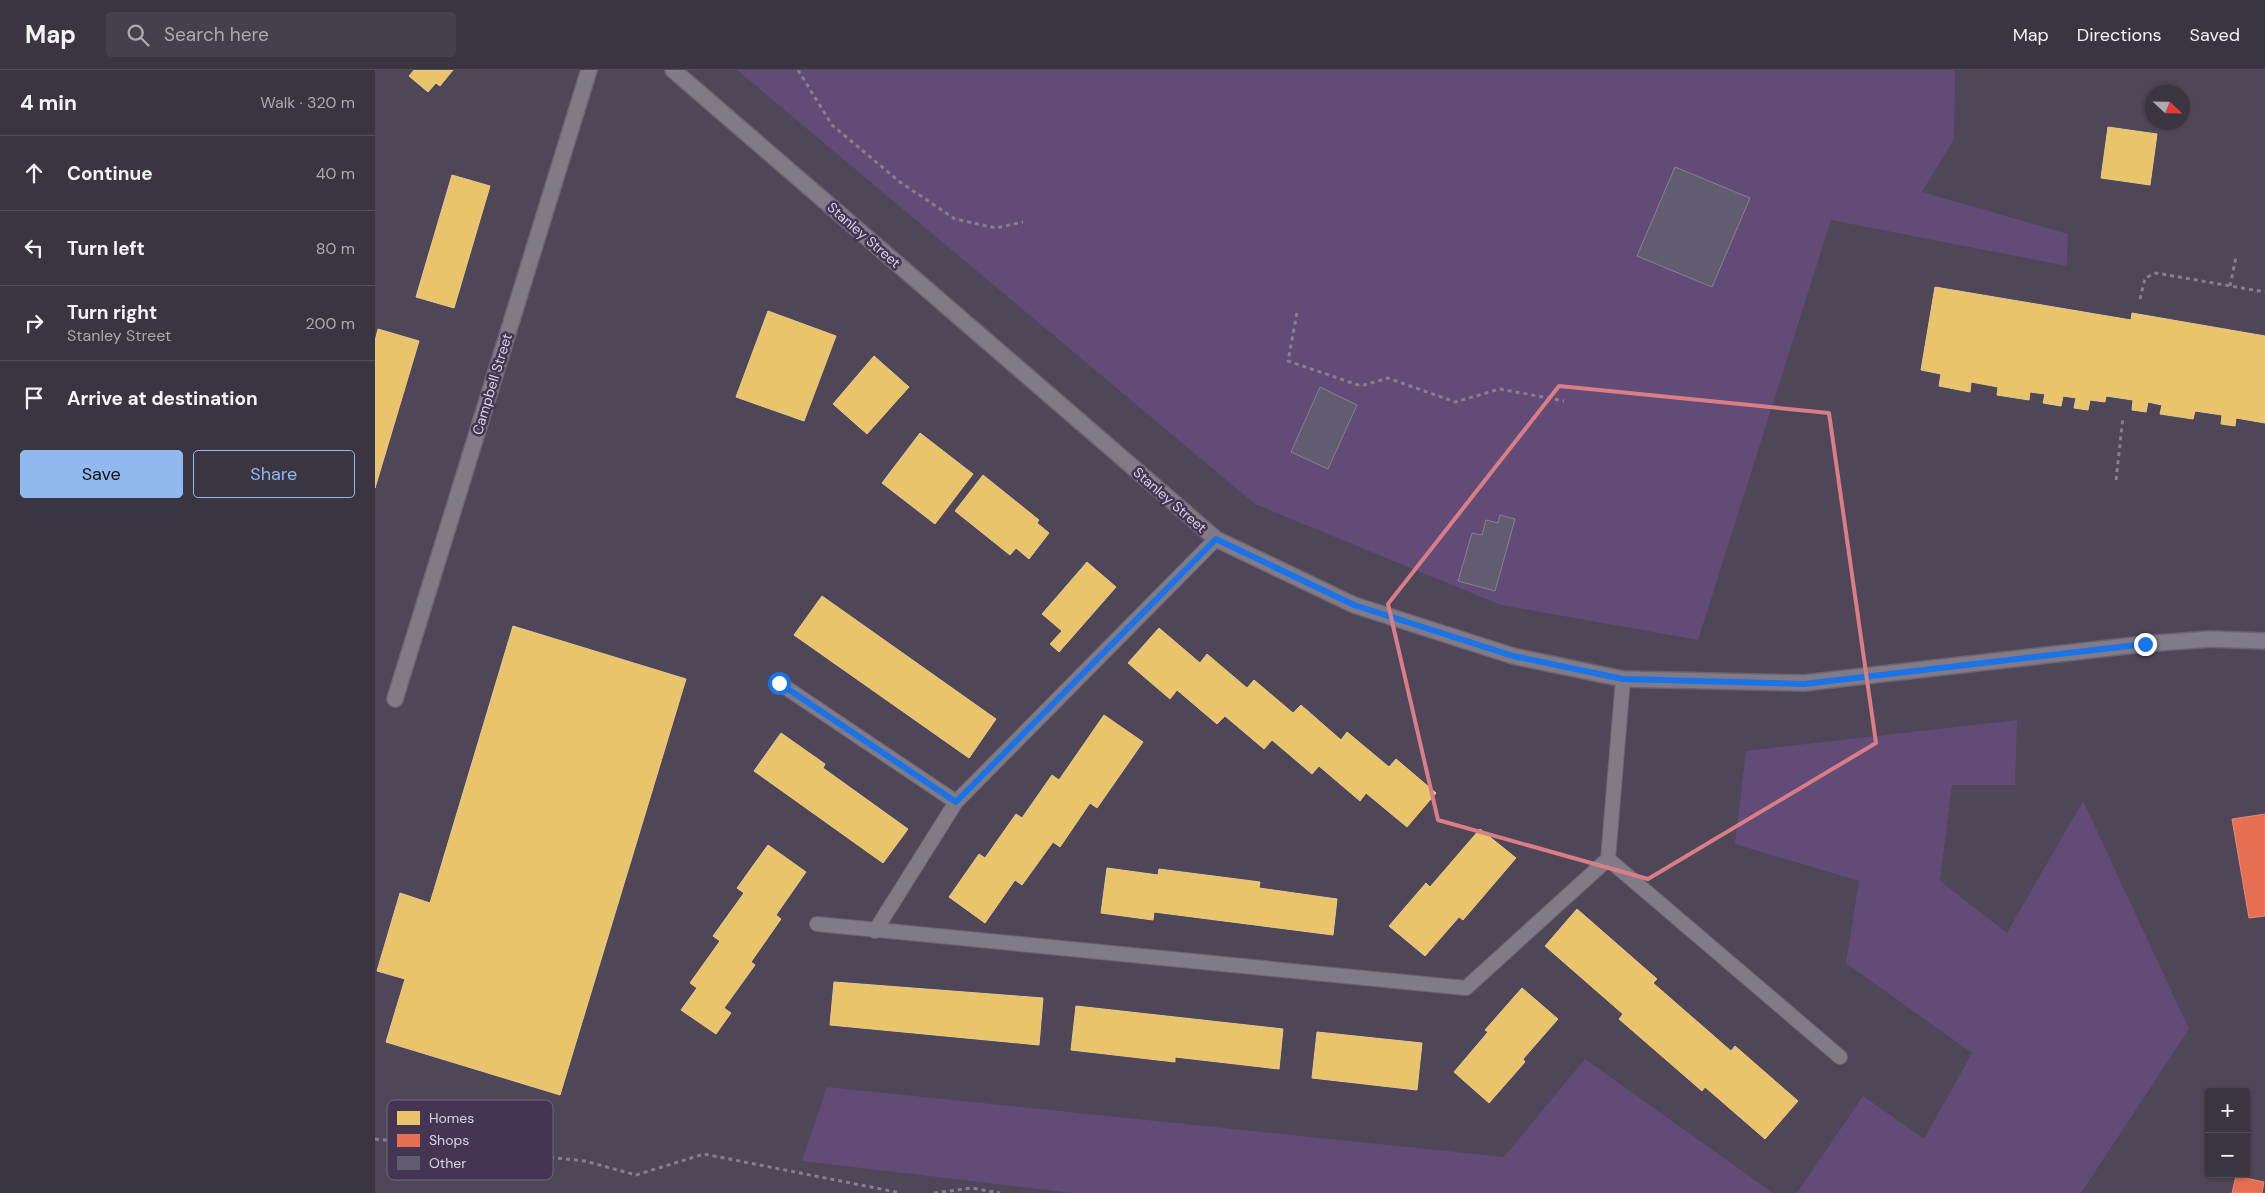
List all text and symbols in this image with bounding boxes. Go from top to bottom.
search box [106,12,456,57]
text: Map [25,19,76,50]
icon: search [124,21,152,49]
text: Search here [164,22,269,47]
text: Map [2013,23,2049,47]
text: Directions [2077,23,2162,47]
text: Saved [2190,23,2240,47]
north arrow [2145,85,2190,130]
text: 4 min [20,89,77,117]
text: Walk · 320 m [260,92,355,113]
icon: ahead [20,159,48,187]
text: Continue [67,161,153,186]
text: 40 m [316,163,355,184]
street label: Stanley Street [824,198,904,272]
icon: left [20,234,48,262]
text: Turn left [67,236,145,261]
text: 80 m [316,238,355,259]
text: Turn right [67,300,157,325]
icon: right [20,309,48,337]
text: 200 m [306,313,355,334]
text: Stanley Street [67,325,171,346]
street label: Campbell Street [468,331,516,437]
icon: arrive [20,384,48,412]
text: Arrive at destination [67,386,258,411]
button: Save [20,450,183,498]
button: Share [193,450,355,498]
street label: Stanley Street [1130,463,1210,537]
route end [2134,633,2157,656]
route start [768,672,791,695]
map controls [2205,1088,2250,1178]
button: + [2205,1088,2250,1133]
legend [387,1100,553,1180]
text: Homes [429,1109,474,1127]
text: Shops [429,1131,469,1149]
button: − [2205,1133,2250,1178]
text: Other [429,1154,467,1172]

